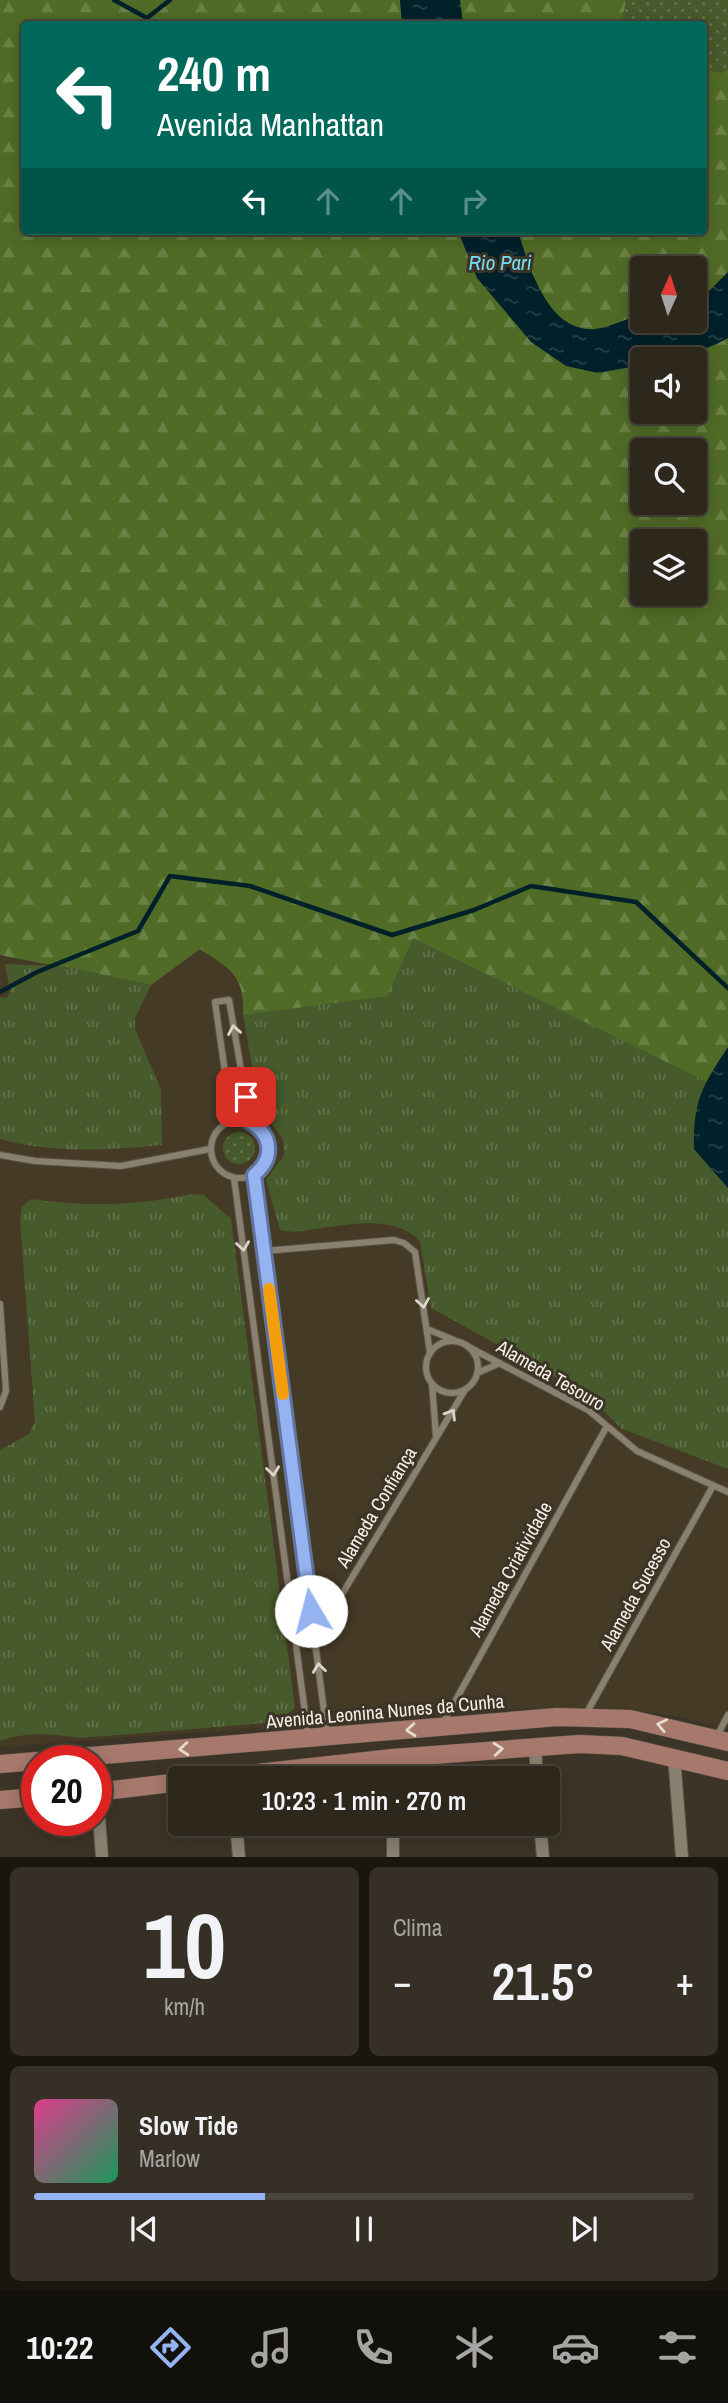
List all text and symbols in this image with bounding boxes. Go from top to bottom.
text: 240 m [157,40,271,106]
icon: left [42,49,133,140]
text: Avenida Manhattan [157,103,384,146]
icon: left [236,182,274,220]
icon: ahead [309,182,347,220]
icon: ahead [382,182,420,220]
icon: right [455,182,493,220]
water label: Rio Pari [468,248,532,277]
north arrow [630,256,707,332]
map controls [630,256,707,606]
button: sound [630,347,707,424]
button: search [630,438,707,515]
button: layers [630,529,707,606]
one-way arrow [227,1024,242,1036]
pin [216,1067,276,1127]
icon: arrive [227,1078,265,1116]
one-way arrow [235,1240,250,1252]
one-way arrow [415,1297,430,1309]
street label: Alameda Tesouro [491,1333,610,1417]
one-way arrow [442,1408,455,1421]
street label: Alameda Confiança [329,1441,423,1573]
one-way arrow [265,1465,280,1477]
street label: Alameda Criatividade [462,1497,558,1642]
street label: Alameda Sucesso [593,1533,677,1656]
position arrow [274,1574,348,1648]
one-way arrow [311,1662,326,1674]
street label: Avenida Leonina Nunes da Cunha [264,1688,505,1734]
one-way arrow [656,1719,668,1734]
one-way arrow [405,1722,416,1737]
one-way arrow [179,1741,190,1756]
one-way arrow [493,1742,504,1757]
speed limit sign: 20 [21,1745,112,1836]
text: 10:23 · 1 min · 270 m [262,1783,466,1818]
text: 10 [143,1884,226,2006]
text: Clima [393,1912,442,1943]
text: 21.5° [492,1946,595,2016]
text: − [393,1956,411,2007]
text: + [676,1956,694,2007]
text: km/h [164,1991,205,2022]
text: Slow Tide [139,2108,238,2143]
text: Marlow [139,2143,200,2174]
icon: previous [125,2210,163,2248]
icon: pause [345,2210,383,2248]
icon: next [565,2210,603,2248]
icon: directions [146,2323,195,2372]
icon: music [247,2323,296,2372]
icon: phone [349,2323,398,2372]
icon: climate [450,2323,499,2372]
icon: car [551,2323,600,2372]
icon: filters [653,2323,702,2372]
text: 10:22 [26,2326,93,2369]

